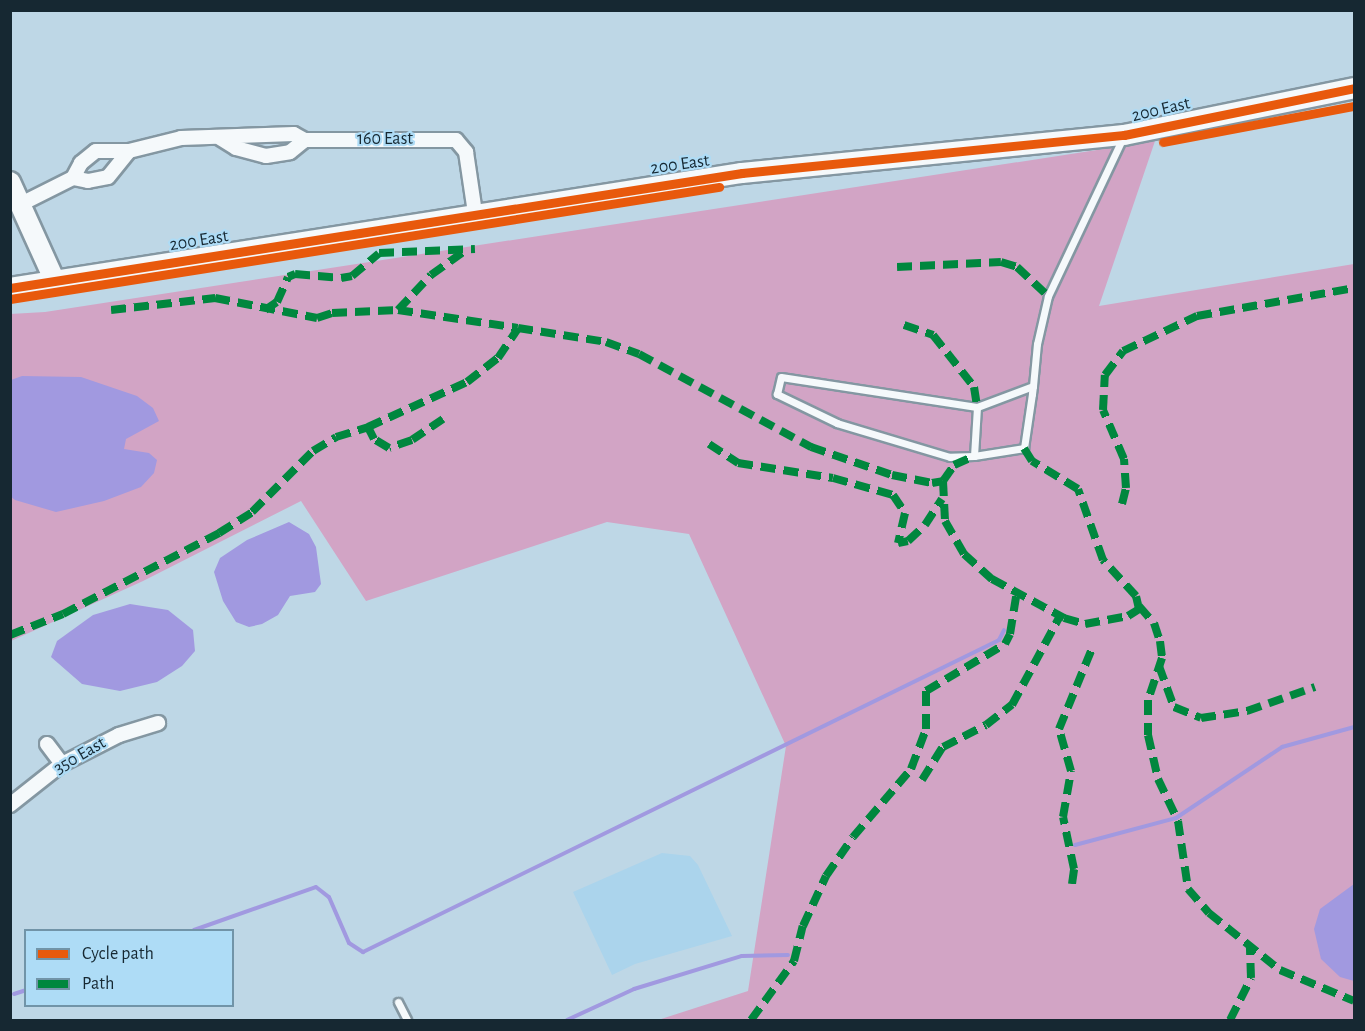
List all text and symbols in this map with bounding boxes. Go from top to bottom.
street label: 200 East [1130,93,1192,127]
street label: 160 East [357,128,413,150]
street label: 200 East [649,150,711,180]
street label: 200 East [168,226,230,256]
street label: 350 East [50,733,110,779]
legend [24,929,234,1007]
text: Cycle path [82,945,154,963]
text: Path [82,975,114,993]

